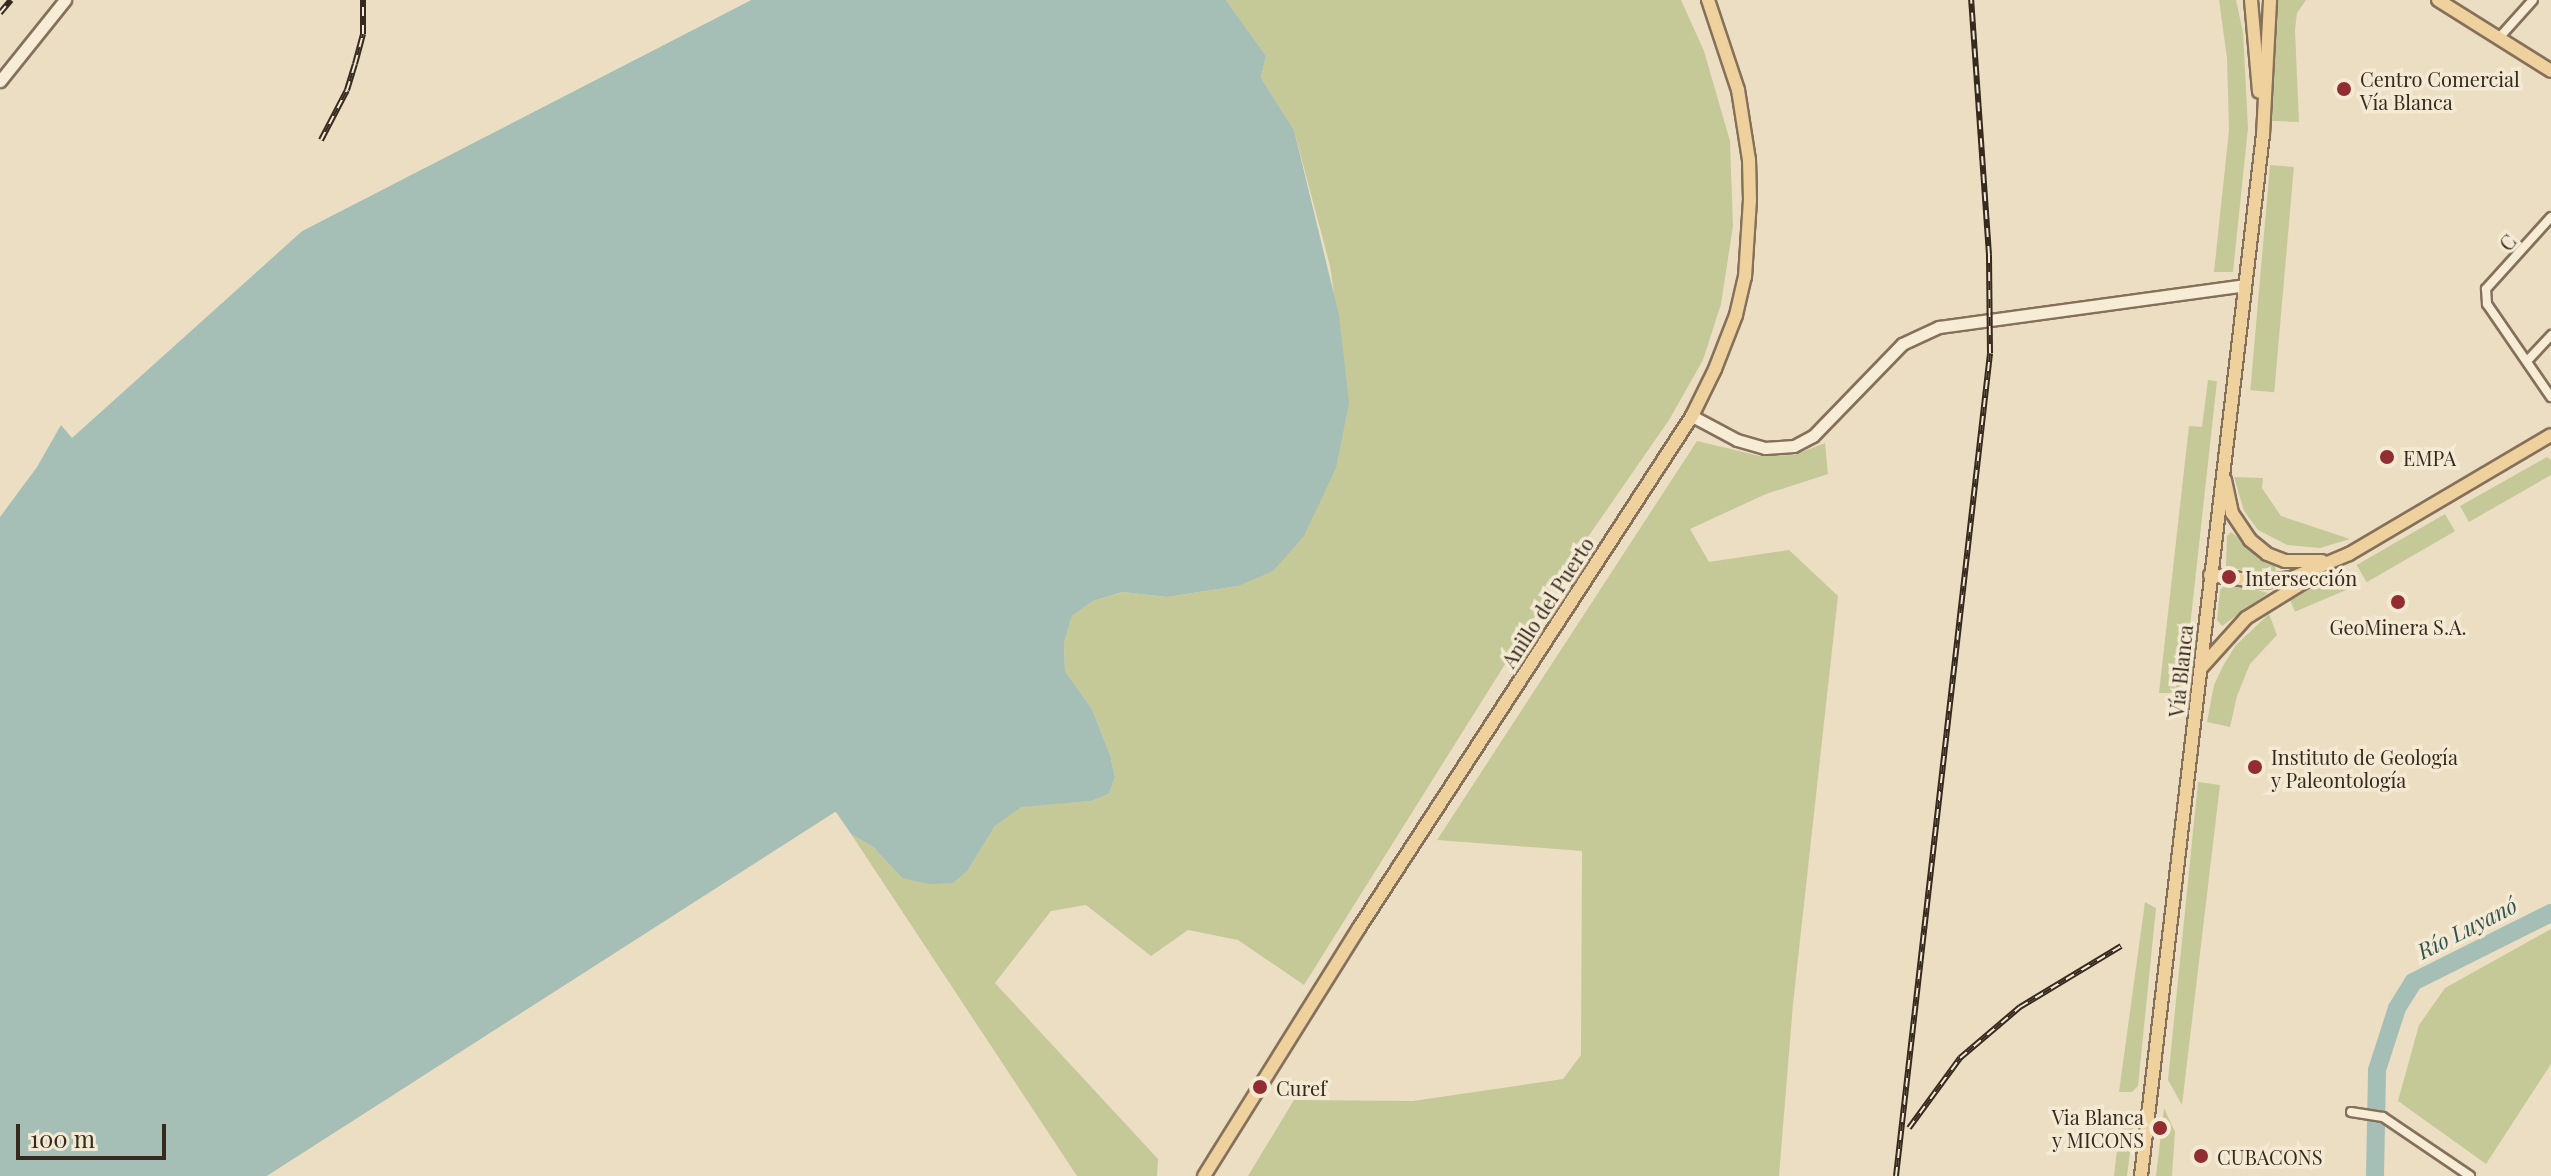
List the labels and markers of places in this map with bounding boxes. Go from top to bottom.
place label: Centro Comercial Vía Blanca [2360,66,2520,113]
marker: Centro Comercial Vía Blanca [2335,80,2353,98]
place label: EMPA [2403,445,2456,469]
marker: EMPA [2378,448,2396,466]
place label: Intersección [2245,565,2357,589]
marker: Intersección [2220,568,2238,586]
marker: GeoMinera S.A. [2389,593,2407,611]
place label: GeoMinera S.A. [2329,614,2467,638]
place label: Instituto de Geología y Paleontología [2271,744,2458,791]
marker: Instituto de Geología y Paleontología [2246,758,2264,776]
place label: Curef [1276,1075,1327,1099]
marker: Curef [1251,1078,1269,1096]
place label: Via Blanca y MICONS [2052,1104,2144,1151]
marker: Via Blanca y MICONS [2151,1119,2169,1137]
place label: CUBACONS [2217,1144,2322,1168]
marker: CUBACONS [2192,1147,2210,1165]

